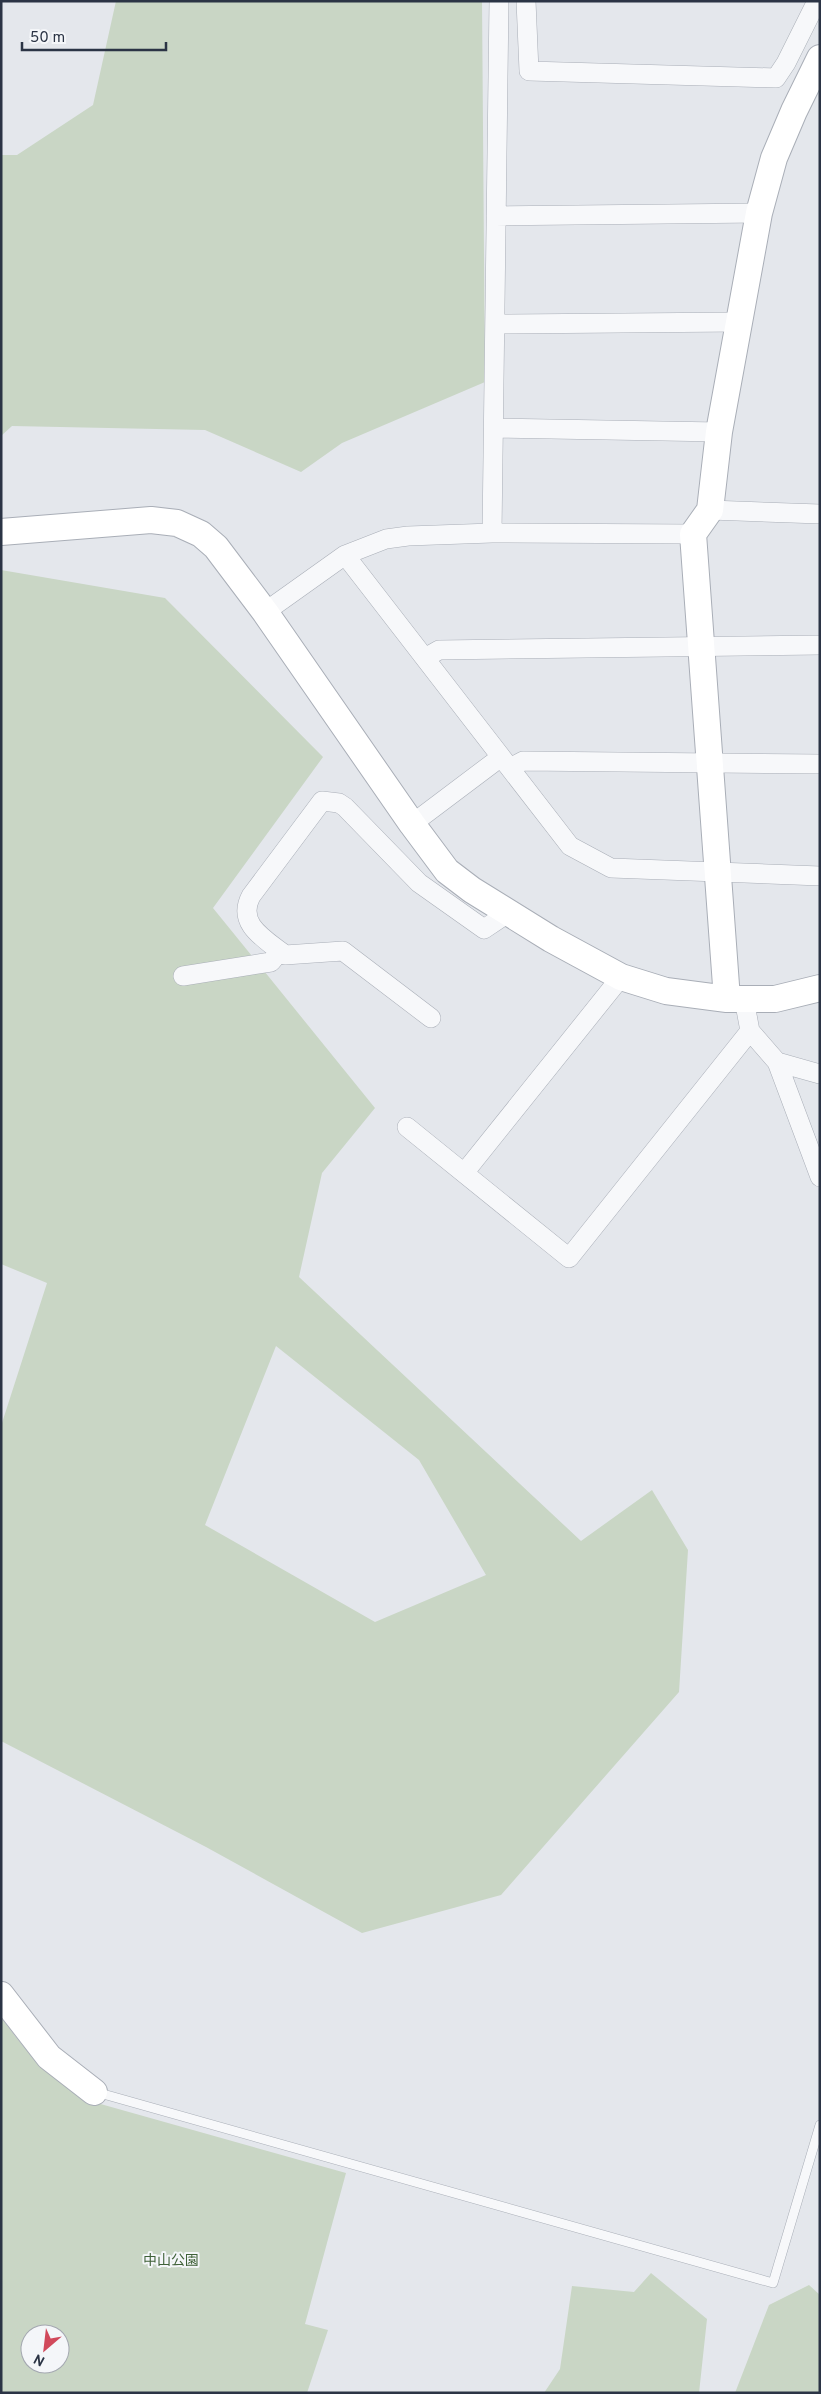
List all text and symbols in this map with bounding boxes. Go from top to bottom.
scale bar [22,20,166,52]
text: 50 m [30,29,65,48]
park label: 中山公園 [143,2253,199,2270]
north arrow [20,2324,70,2374]
text: N [31,2349,48,2369]

